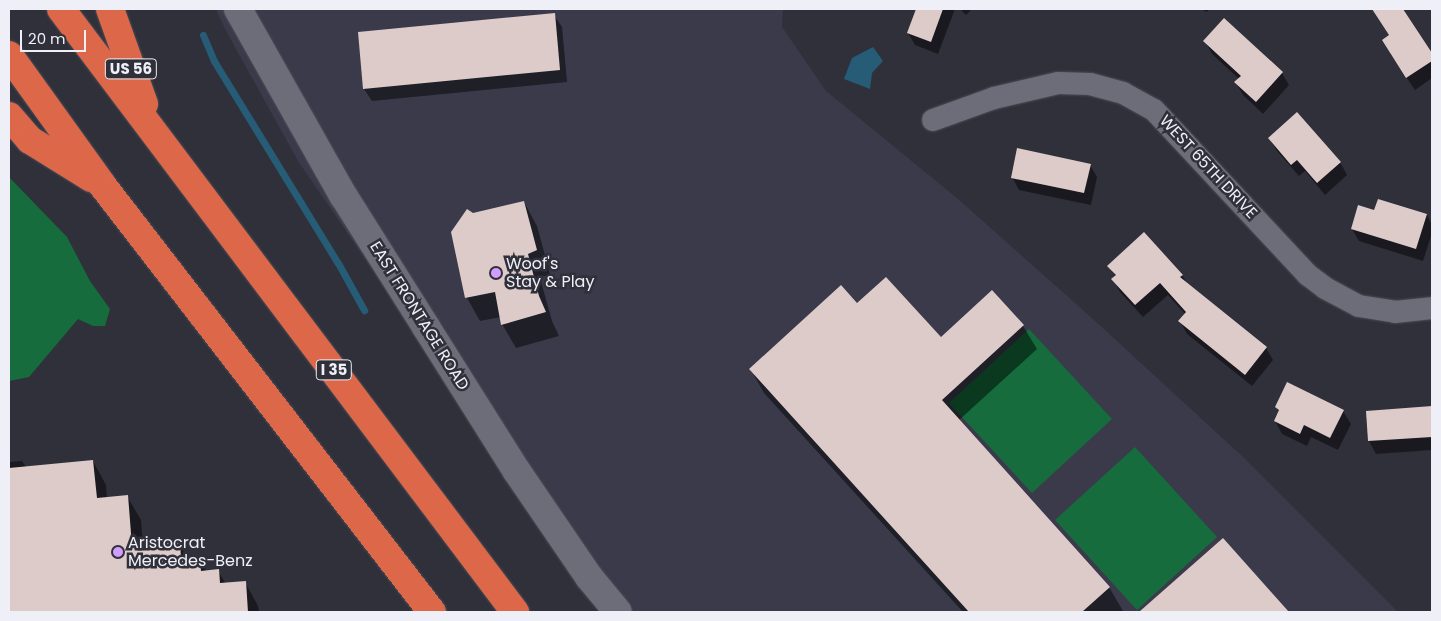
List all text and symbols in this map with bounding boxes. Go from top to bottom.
scale bar [22,20,89,52]
text: 20 m [28,28,66,49]
road number: US 56 [105,56,157,82]
street label: WEST 65TH DRIVE [1155,111,1261,223]
street label: EAST FRONTAGE ROAD [365,238,473,394]
place label: Woof's Stay & Play [506,254,594,292]
marker: Woof's Stay & Play [490,267,502,279]
road number: I 35 [315,358,353,382]
place label: Aristocrat Mercedes-Benz [128,533,252,571]
marker: Aristocrat Mercedes-Benz [112,546,124,558]

